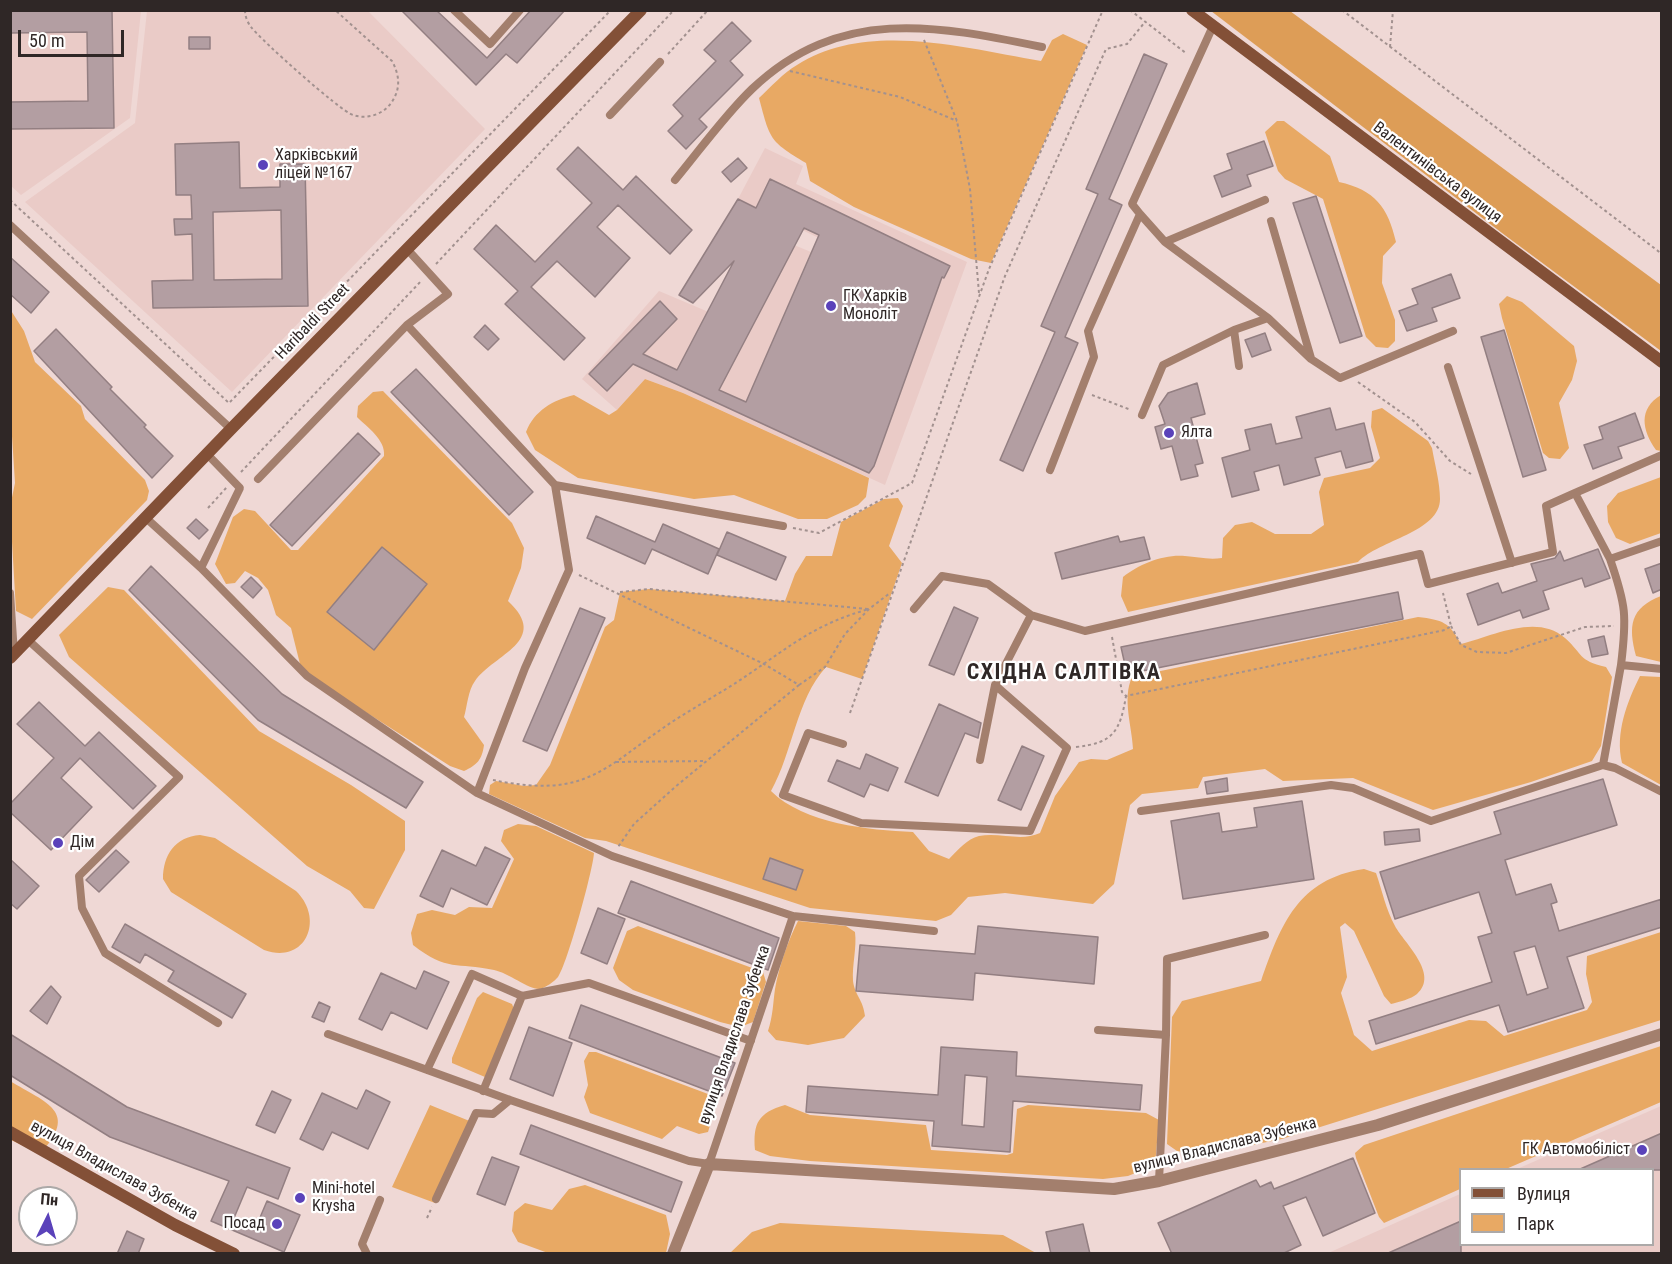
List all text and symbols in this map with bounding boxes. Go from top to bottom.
scale bar [21,18,128,56]
text: 50 m [29,30,64,51]
street label: Валентинівська вулиця [1369,118,1505,228]
place label: Харківський ліцей №167 [275,146,358,184]
marker: Харківський ліцей №167 [256,158,270,172]
street label: Haribaldi Street [272,280,354,364]
place label: ГК Харків Моноліт [843,287,907,325]
marker: ГК Харків Моноліт [824,299,838,313]
place label: Ялта [1181,423,1213,443]
marker: Ялта [1162,426,1176,440]
district label: СХІДНА САЛТІВКА [967,660,1161,686]
place label: Дім [70,833,95,853]
marker: Дім [51,836,65,850]
street label: вулиця Владислава Зубенка [695,943,775,1127]
street label: вулиця Владислава Зубенка [1131,1114,1319,1178]
street label: вулиця Владислава Зубенка [27,1117,201,1225]
place label: ГК Автомобіліст [1522,1140,1630,1160]
marker: ГК Автомобіліст [1635,1143,1649,1157]
legend [1459,1168,1654,1246]
place label: Mini-hotel Krysha [312,1179,375,1217]
text: Вулиця [1517,1183,1571,1204]
north arrow [18,1186,78,1246]
text: Пн [40,1189,59,1210]
marker: Mini-hotel Krysha [293,1191,307,1205]
text: Парк [1517,1213,1554,1234]
place label: Посад [223,1214,265,1234]
marker: Посад [270,1217,284,1231]

